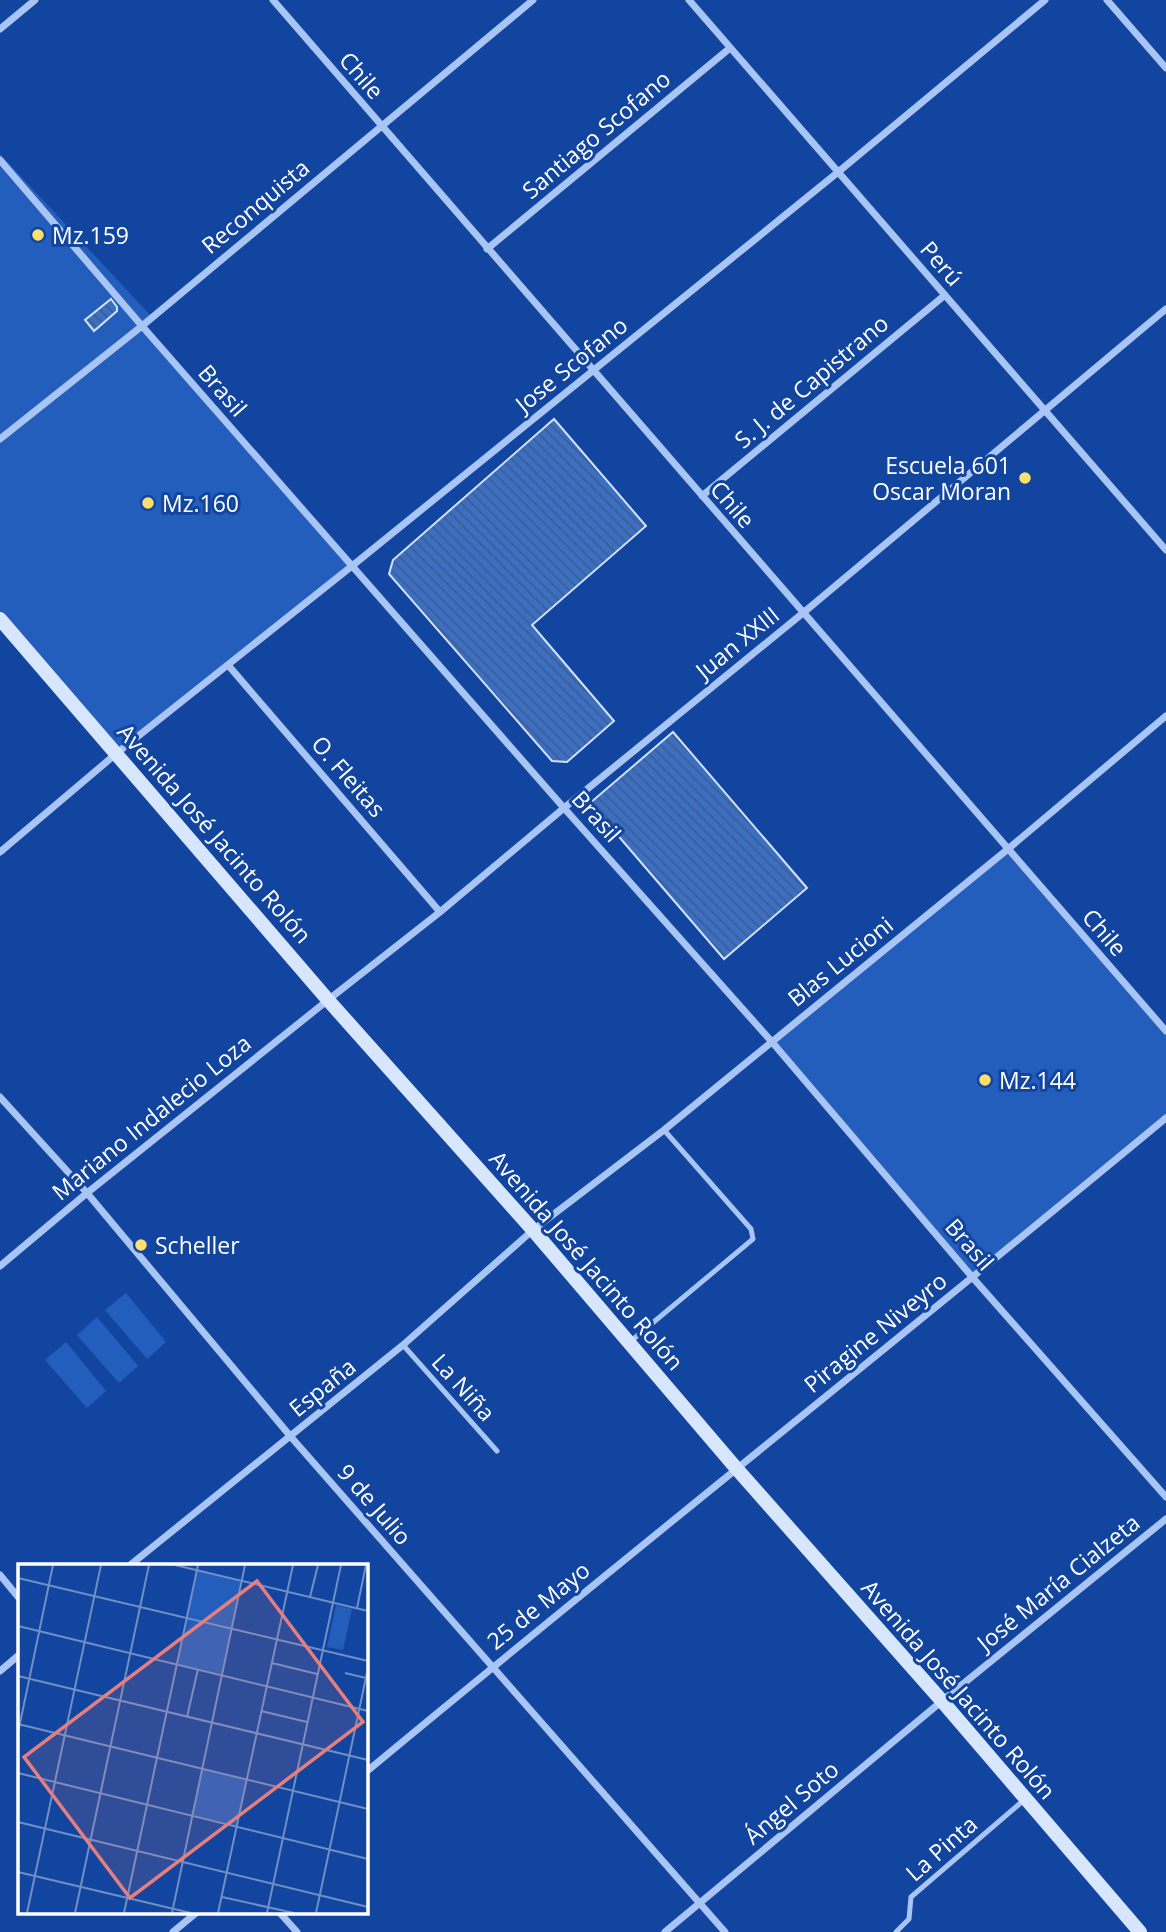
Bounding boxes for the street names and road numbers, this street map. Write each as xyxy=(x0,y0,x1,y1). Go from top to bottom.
street label: Chile xyxy=(332,44,392,106)
street label: Santiago Scofano xyxy=(515,62,677,206)
street label: Reconquista xyxy=(194,151,316,261)
street label: Perú xyxy=(913,234,971,292)
street label: S. J. de Capistrano xyxy=(727,307,895,455)
street label: Jose Scofano xyxy=(507,309,634,420)
street label: Brasil xyxy=(191,357,255,423)
street label: Chile xyxy=(703,473,763,535)
street label: Juan XXIII xyxy=(687,598,786,687)
street label: Avenida José Jacinto Rolón xyxy=(111,716,319,950)
street label: O. Fleitas xyxy=(305,728,393,824)
street label: Brasil xyxy=(565,783,629,849)
street label: Chile xyxy=(1075,901,1135,963)
street label: Blas Lucioni xyxy=(781,909,899,1013)
street label: Mariano Indalecio Loza xyxy=(45,1027,257,1207)
street label: Avenida José Jacinto Rolón xyxy=(483,1143,691,1377)
street label: Brasil xyxy=(938,1211,1002,1277)
street label: Piragine Niveyro xyxy=(797,1264,953,1400)
street label: La Niña xyxy=(425,1346,503,1428)
street label: España xyxy=(282,1350,362,1424)
street label: 9 de Julio xyxy=(331,1457,419,1551)
street label: José María Cialzeta xyxy=(968,1506,1146,1659)
street label: 25 de Mayo xyxy=(480,1554,596,1656)
street label: Avenida José Jacinto Rolón xyxy=(855,1572,1063,1806)
street label: Ángel Soto xyxy=(737,1753,845,1851)
street label: La Pinta xyxy=(898,1808,984,1888)

